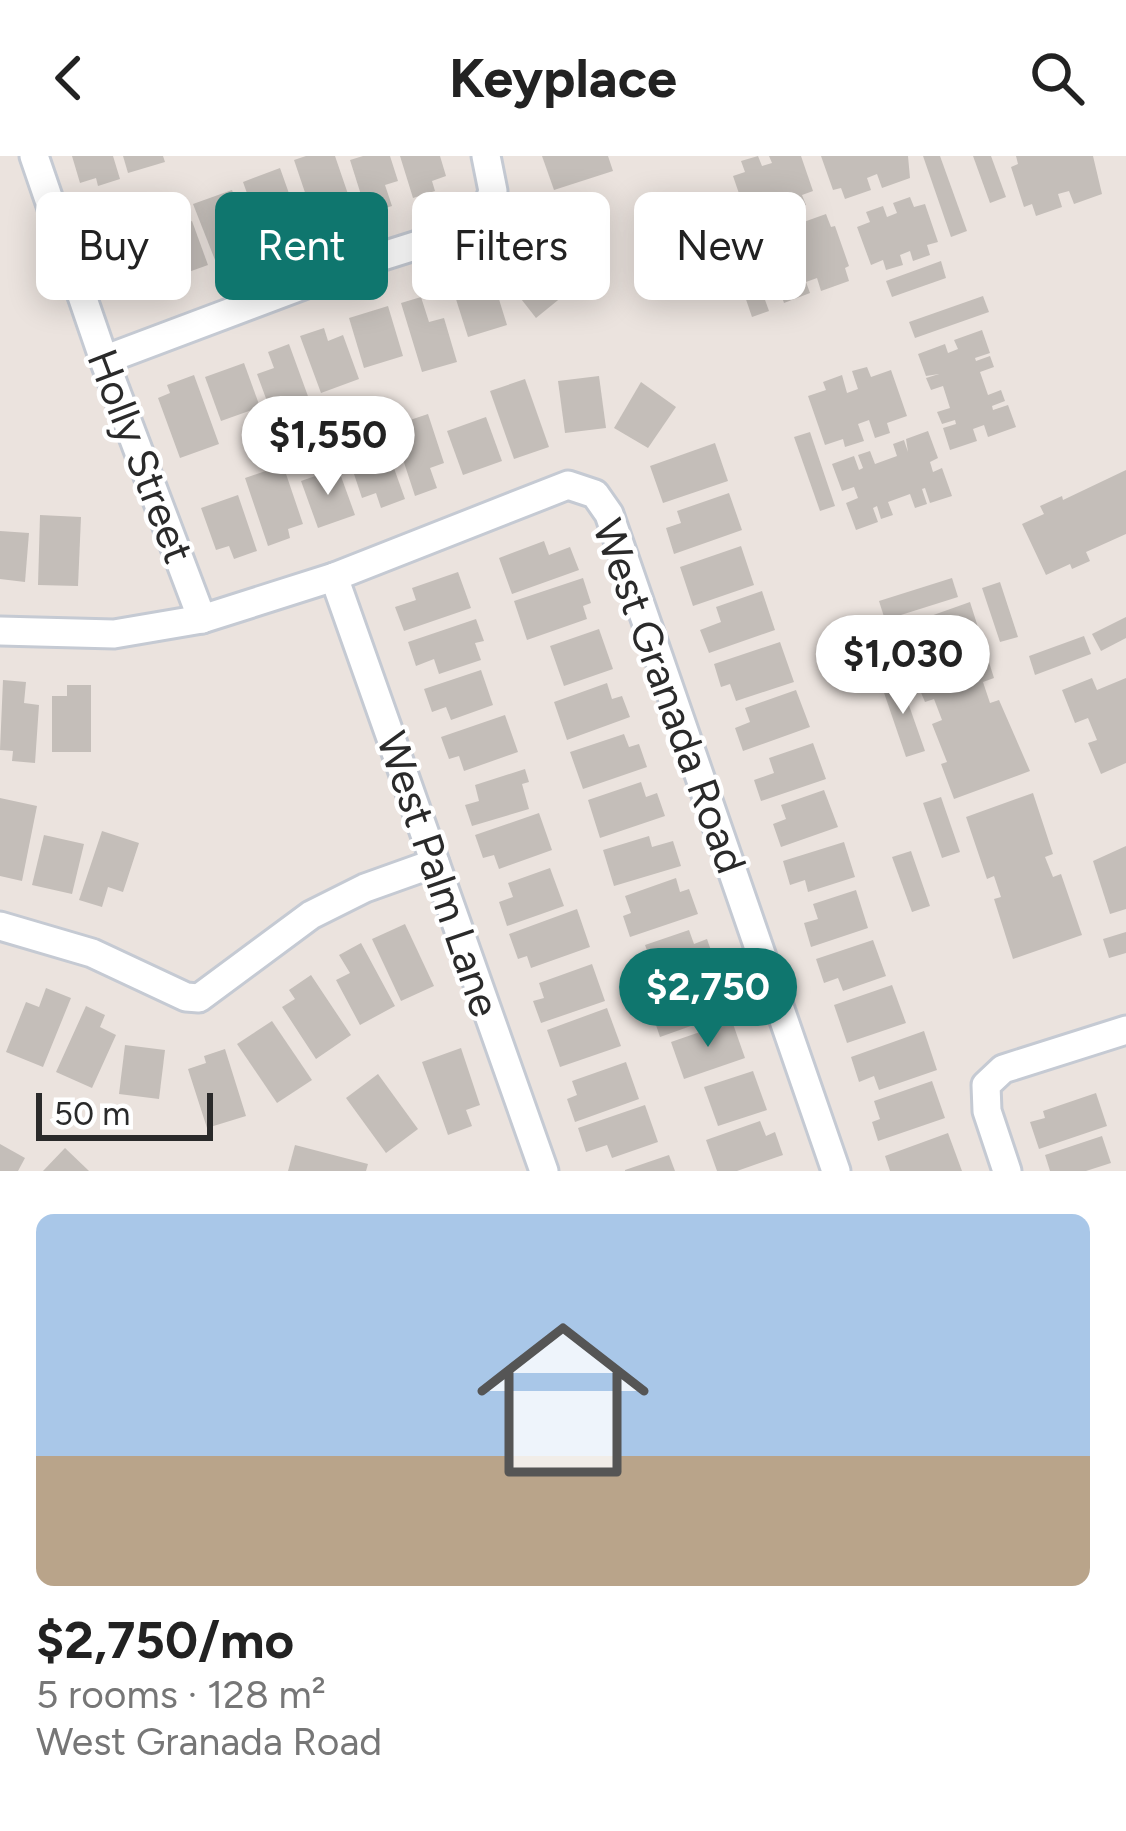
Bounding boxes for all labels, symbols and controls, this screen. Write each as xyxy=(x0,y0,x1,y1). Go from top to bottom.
icon: back xyxy=(36,45,102,111)
icon: search xyxy=(1024,45,1090,111)
text: Keyplace xyxy=(449,46,677,111)
chip: Buy xyxy=(36,192,191,300)
chip: Rent xyxy=(215,192,388,300)
chip: Filters xyxy=(412,192,610,300)
chip: New xyxy=(634,192,806,300)
street label: Holly Street xyxy=(77,342,205,570)
pin: $1,550 xyxy=(230,396,426,498)
text: $1,550 xyxy=(269,411,387,458)
street label: West Granada Road xyxy=(582,512,757,880)
pin: $1,030 xyxy=(805,615,1001,717)
text: $1,030 xyxy=(843,630,963,677)
street label: West Palm Lane xyxy=(366,725,511,1023)
pin: $2,750 xyxy=(610,948,806,1050)
text: $2,750 xyxy=(646,963,770,1010)
scale bar xyxy=(36,1087,213,1140)
text: 50 m xyxy=(54,1094,130,1133)
icon: home xyxy=(455,1292,671,1508)
text: $2,750/mo xyxy=(36,1610,294,1671)
text: 5 rooms · 128 m² xyxy=(36,1671,326,1718)
text: West Granada Road xyxy=(36,1718,382,1765)

